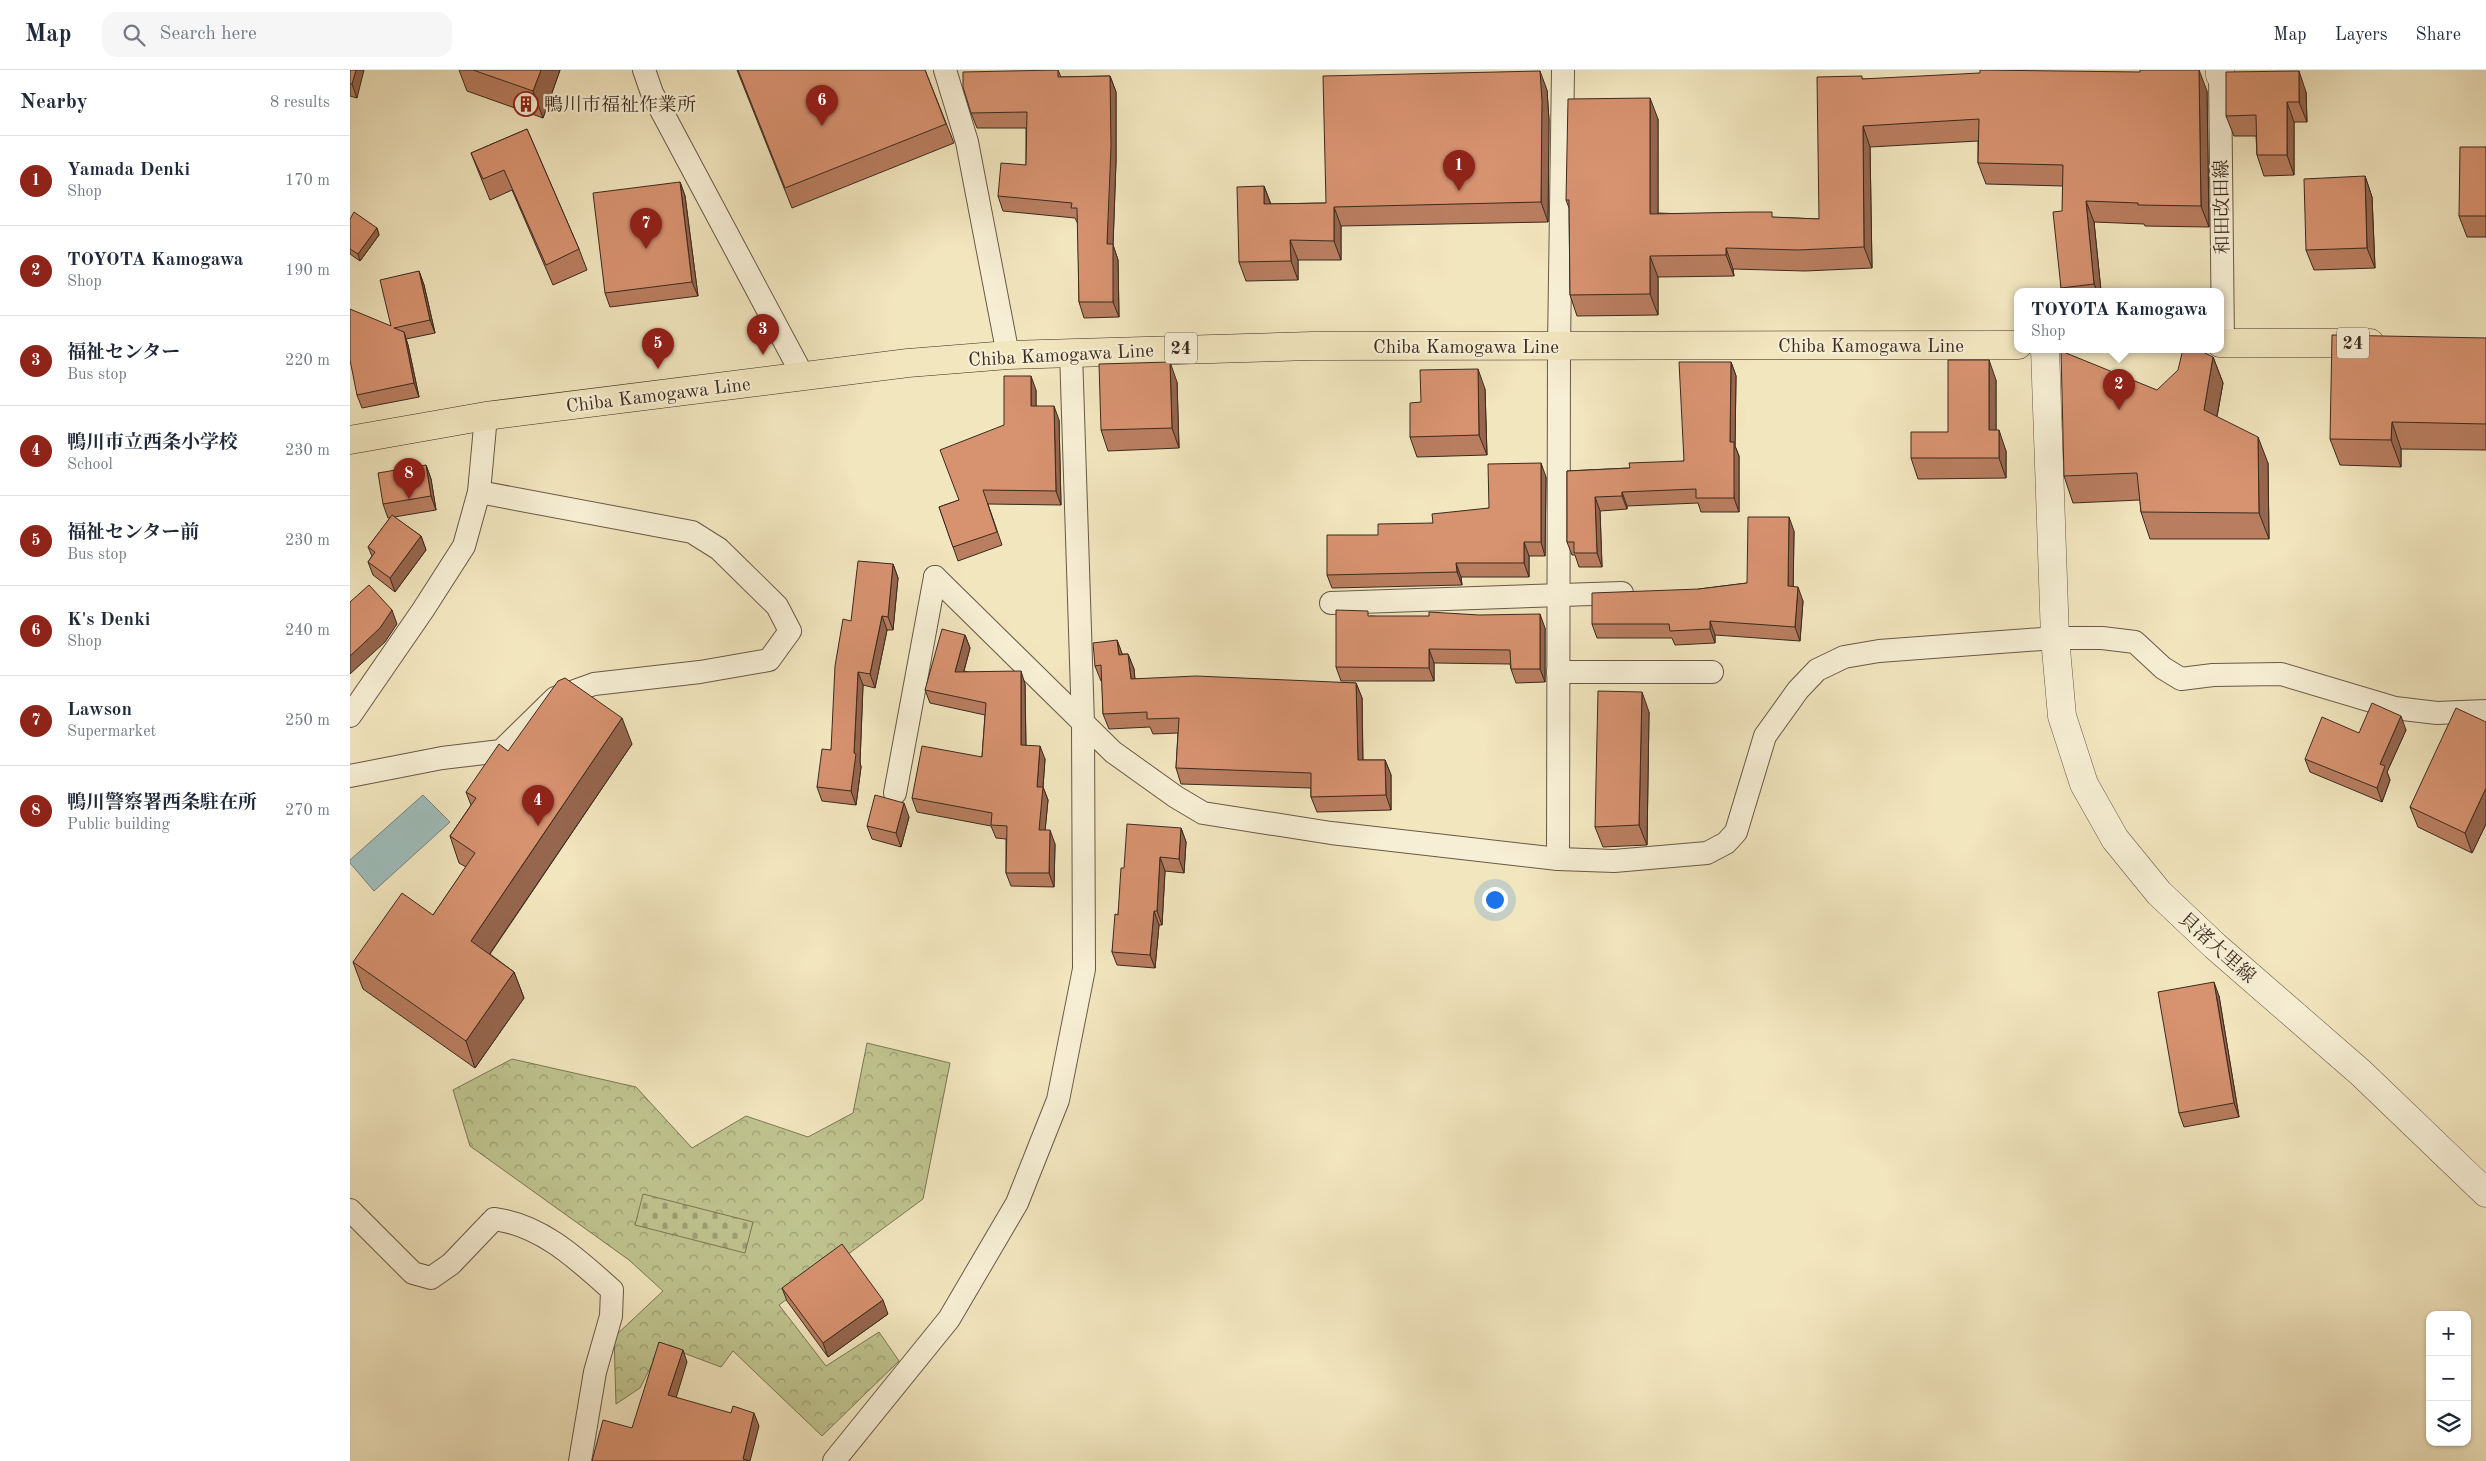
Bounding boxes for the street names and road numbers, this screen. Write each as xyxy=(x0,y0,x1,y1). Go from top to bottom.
street label: 和田改田線 xyxy=(2211,159,2234,255)
road number: 24 xyxy=(2337,328,2369,358)
road number: 24 xyxy=(1165,332,1197,364)
street label: Chiba Kamogawa Line xyxy=(1778,338,1964,357)
street label: Chiba Kamogawa Line xyxy=(1373,339,1559,358)
street label: Chiba Kamogawa Line xyxy=(968,342,1154,371)
street label: Chiba Kamogawa Line xyxy=(565,376,752,417)
street label: 貝渚大里線 xyxy=(2175,908,2260,988)

